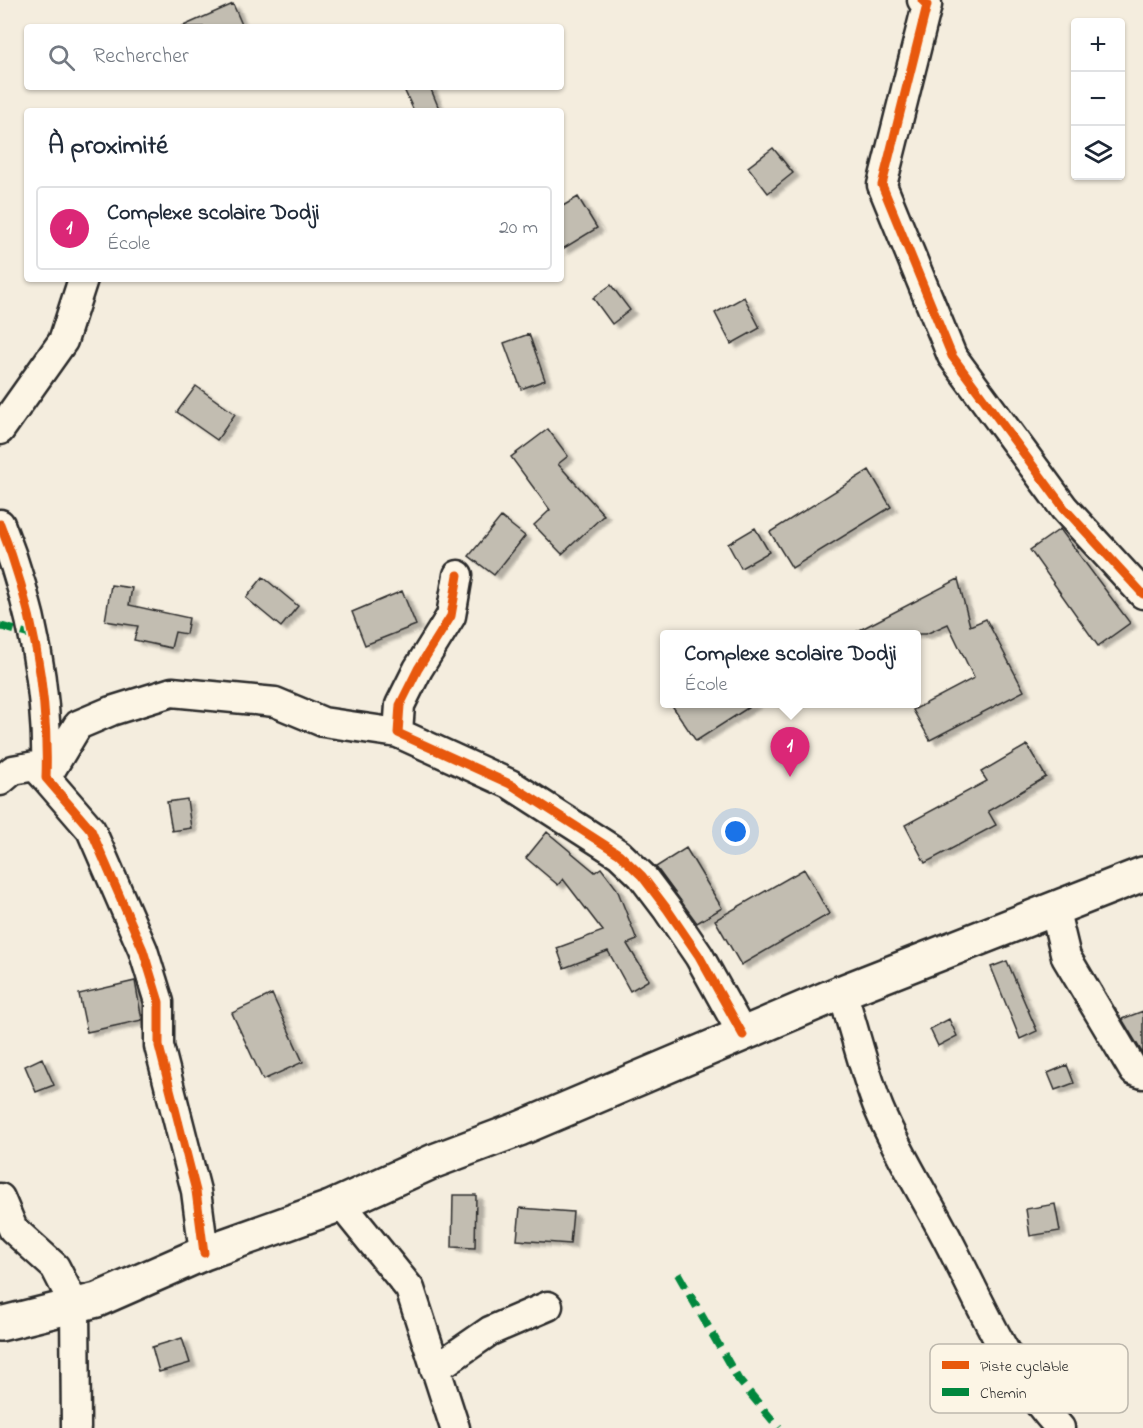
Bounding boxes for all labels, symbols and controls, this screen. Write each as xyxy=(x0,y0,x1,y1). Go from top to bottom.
map controls xyxy=(1071,18,1125,180)
button: + xyxy=(1071,18,1125,72)
search box xyxy=(24,24,564,90)
icon: search xyxy=(45,41,78,74)
text: Rechercher xyxy=(93,41,189,73)
button: − xyxy=(1071,72,1125,126)
button: layers xyxy=(1071,126,1125,180)
text: À proximité xyxy=(48,128,168,166)
text: Complexe scolaire Dodji xyxy=(107,198,319,230)
text: 1 xyxy=(66,214,73,243)
text: 20 m xyxy=(499,214,538,243)
text: École xyxy=(107,230,150,259)
popup xyxy=(660,630,921,708)
text: Complexe scolaire Dodji xyxy=(684,639,897,671)
text: École xyxy=(684,671,727,700)
pin: 1 xyxy=(770,728,810,777)
your location xyxy=(721,817,750,846)
legend xyxy=(930,1344,1128,1413)
text: Piste cyclable xyxy=(980,1355,1069,1379)
text: Chemin xyxy=(980,1382,1027,1406)

